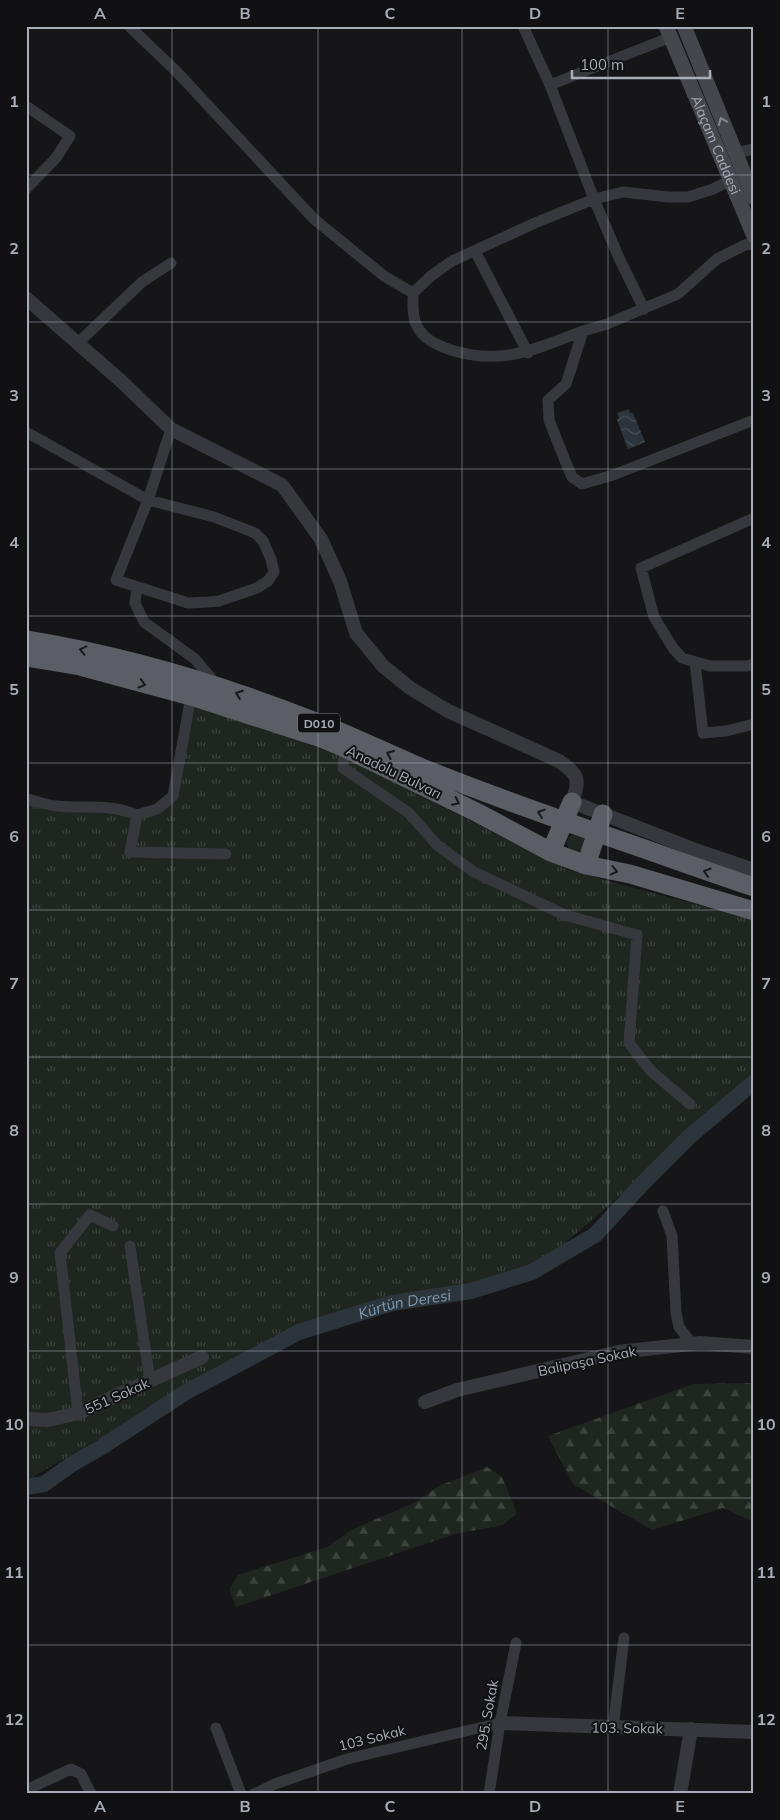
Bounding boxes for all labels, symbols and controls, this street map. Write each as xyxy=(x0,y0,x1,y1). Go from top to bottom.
text: A xyxy=(94,3,106,23)
text: B xyxy=(239,3,251,23)
text: C xyxy=(385,3,396,23)
text: D xyxy=(529,3,541,23)
text: E xyxy=(675,3,685,23)
scale bar xyxy=(572,48,710,80)
text: 100 m xyxy=(580,55,624,74)
text: 1 xyxy=(9,91,19,111)
text: 1 xyxy=(761,91,771,111)
street label: Alaçam Caddesi xyxy=(687,93,745,197)
one-way arrow xyxy=(718,117,729,126)
text: 2 xyxy=(9,238,19,258)
text: 2 xyxy=(761,238,771,258)
text: 3 xyxy=(9,385,19,405)
text: 3 xyxy=(761,385,771,405)
text: 4 xyxy=(9,532,19,552)
text: 4 xyxy=(761,532,771,552)
one-way arrow xyxy=(78,645,87,656)
one-way arrow xyxy=(137,678,145,688)
text: 5 xyxy=(9,679,19,699)
text: 5 xyxy=(761,679,771,699)
one-way arrow xyxy=(235,690,244,700)
road number: D010 xyxy=(298,714,340,732)
street label: Anadolu Bulvarı xyxy=(344,741,444,803)
one-way arrow xyxy=(386,749,395,760)
one-way arrow xyxy=(451,796,460,807)
one-way arrow xyxy=(538,809,546,819)
text: 6 xyxy=(9,826,19,846)
text: 6 xyxy=(761,826,771,846)
one-way arrow xyxy=(610,865,619,876)
one-way arrow xyxy=(704,867,712,877)
text: 7 xyxy=(9,973,19,993)
text: 7 xyxy=(761,973,771,993)
text: 8 xyxy=(9,1120,19,1140)
text: 8 xyxy=(761,1120,771,1140)
text: 9 xyxy=(9,1267,19,1287)
text: 9 xyxy=(761,1267,771,1287)
water label: Kürtün Deresi xyxy=(356,1285,453,1323)
street label: Balipaşa Sokak xyxy=(536,1342,638,1380)
street label: 551 Sokak xyxy=(82,1374,153,1418)
text: 10 xyxy=(4,1414,24,1434)
text: 10 xyxy=(756,1414,776,1434)
text: 11 xyxy=(4,1562,24,1582)
text: 11 xyxy=(756,1562,776,1582)
street label: 295. Sokak xyxy=(472,1677,502,1752)
text: 12 xyxy=(4,1709,24,1729)
text: 12 xyxy=(756,1709,776,1729)
street label: 103. Sokak xyxy=(591,1718,664,1738)
street label: 103 Sokak xyxy=(337,1721,408,1755)
text: A xyxy=(94,1796,106,1816)
text: B xyxy=(239,1796,251,1816)
text: C xyxy=(385,1796,396,1816)
text: D xyxy=(529,1796,541,1816)
text: E xyxy=(675,1796,685,1816)

